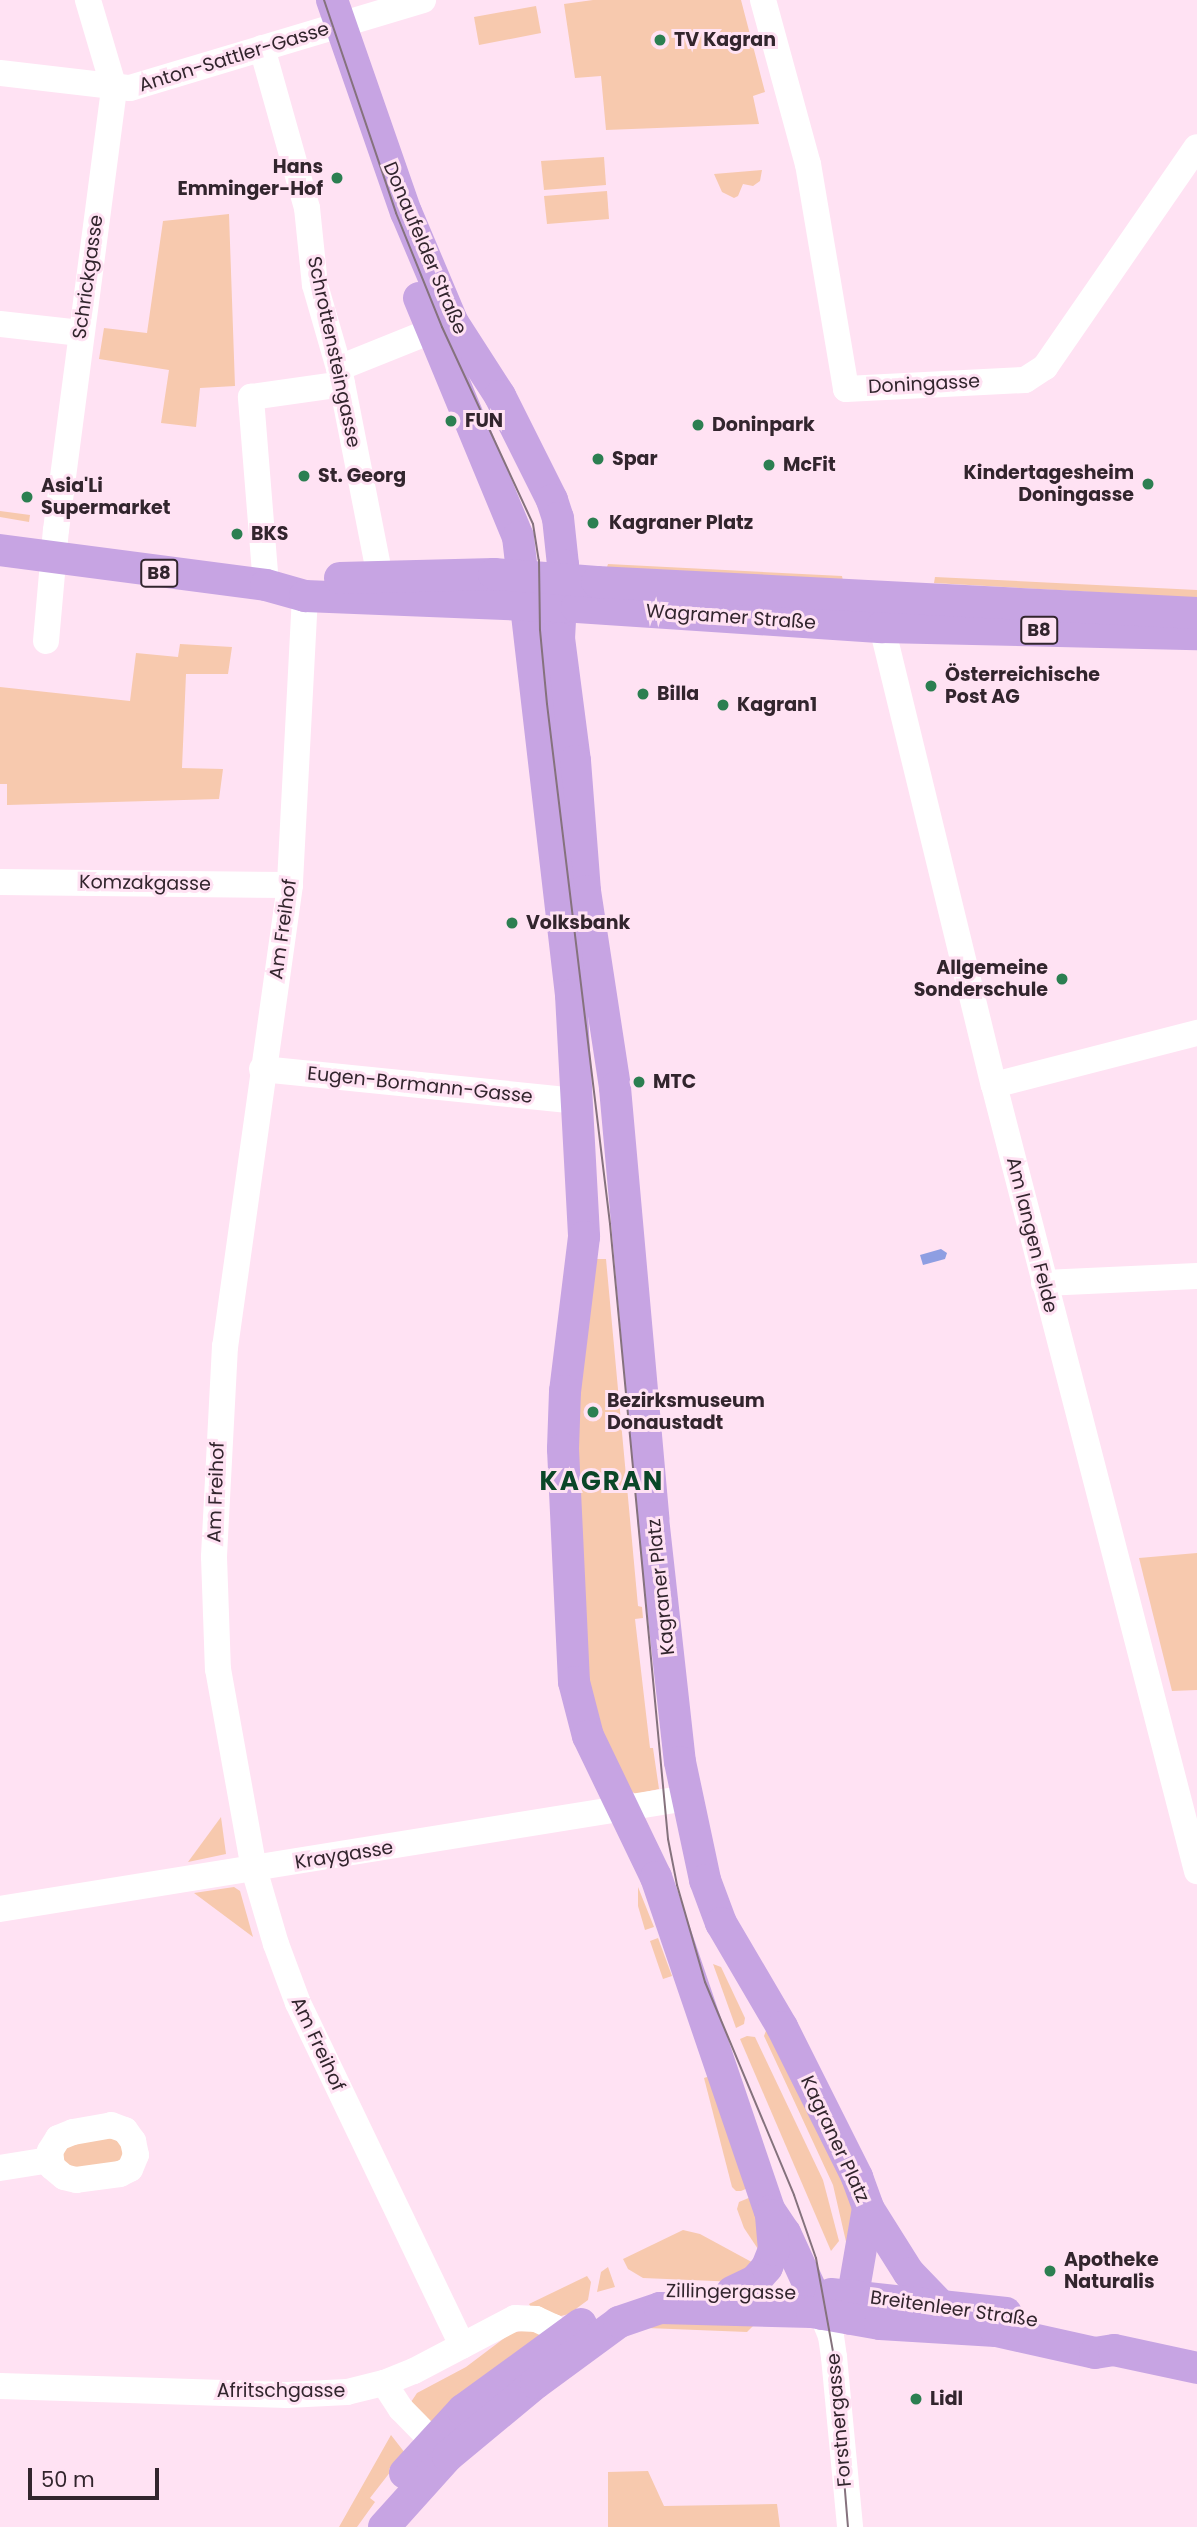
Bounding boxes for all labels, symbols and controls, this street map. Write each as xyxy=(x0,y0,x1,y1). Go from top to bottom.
street label: Anton-Sattler-Gasse xyxy=(136,17,332,97)
place label: TV Kagran xyxy=(674,29,776,51)
marker: TV Kagran xyxy=(652,32,668,48)
place label: Hans Emminger-Hof xyxy=(177,156,323,200)
street label: Donaufelder Straße xyxy=(378,158,472,338)
marker: Hans Emminger-Hof xyxy=(329,170,345,186)
street label: Schrickgasse xyxy=(68,213,108,341)
street label: Schrottensteingasse xyxy=(303,254,365,450)
street label: Doningasse xyxy=(868,370,980,398)
place label: FUN xyxy=(465,410,503,432)
marker: FUN xyxy=(443,413,459,429)
place label: Doninpark xyxy=(712,414,815,436)
marker: Doninpark xyxy=(690,417,706,433)
place label: Spar xyxy=(612,448,658,470)
marker: Spar xyxy=(590,451,606,467)
place label: McFit xyxy=(783,454,836,476)
marker: McFit xyxy=(761,457,777,473)
place label: Kindertagesheim Doningasse xyxy=(964,462,1134,506)
place label: St. Georg xyxy=(318,465,406,487)
marker: St. Georg xyxy=(296,468,312,484)
place label: Asia'Li Supermarket xyxy=(41,475,171,519)
marker: Kindertagesheim Doningasse xyxy=(1140,476,1156,492)
marker: Asia'Li Supermarket xyxy=(19,489,35,505)
place label: Kagraner Platz xyxy=(609,512,753,534)
marker: Kagraner Platz xyxy=(583,513,603,533)
place label: BKS xyxy=(251,523,288,545)
marker: BKS xyxy=(229,526,245,542)
road number: B8 xyxy=(140,558,178,588)
street label: Wagramer Straße xyxy=(645,600,817,634)
road number: B8 xyxy=(1020,616,1058,644)
place label: Österreichische Post AG xyxy=(945,664,1100,708)
marker: Österreichische Post AG xyxy=(923,678,939,694)
place label: Billa xyxy=(657,683,699,705)
marker: Billa xyxy=(635,686,651,702)
place label: Kagran1 xyxy=(737,694,817,716)
marker: Kagran1 xyxy=(715,697,731,713)
street label: Komzakgasse xyxy=(79,870,211,896)
street label: Am Freihof xyxy=(265,877,301,981)
place label: Volksbank xyxy=(526,912,630,934)
marker: Volksbank xyxy=(504,915,520,931)
place label: Allgemeine Sonderschule xyxy=(914,957,1048,1001)
marker: Allgemeine Sonderschule xyxy=(1054,971,1070,987)
street label: Eugen-Bormann-Gasse xyxy=(306,1062,534,1108)
place label: MTC xyxy=(653,1071,696,1093)
marker: MTC xyxy=(631,1074,647,1090)
street label: Am langen Felde xyxy=(1002,1155,1062,1315)
place label: Bezirksmuseum Donaustadt xyxy=(607,1390,765,1434)
marker: Bezirksmuseum Donaustadt xyxy=(585,1404,601,1420)
street label: Am Freihof xyxy=(203,1441,229,1543)
district label: KAGRAN xyxy=(540,1466,664,1498)
street label: Kagraner Platz xyxy=(642,1518,680,1656)
street label: Kraygasse xyxy=(293,1836,395,1874)
street label: Am Freihof xyxy=(286,1993,350,2095)
street label: Kagraner Platz xyxy=(796,2072,874,2206)
place label: Apotheke Naturalis xyxy=(1064,2249,1159,2293)
marker: Apotheke Naturalis xyxy=(1042,2263,1058,2279)
street label: Zillingergasse xyxy=(666,2279,796,2305)
street label: Breitenleer Straße xyxy=(869,2286,1039,2332)
street label: Forstnergasse xyxy=(822,2352,856,2488)
street label: Afritschgasse xyxy=(217,2380,345,2402)
place label: Lidl xyxy=(930,2388,963,2410)
marker: Lidl xyxy=(908,2391,924,2407)
scale bar xyxy=(32,2454,163,2498)
text: 50 m xyxy=(41,2465,95,2494)

